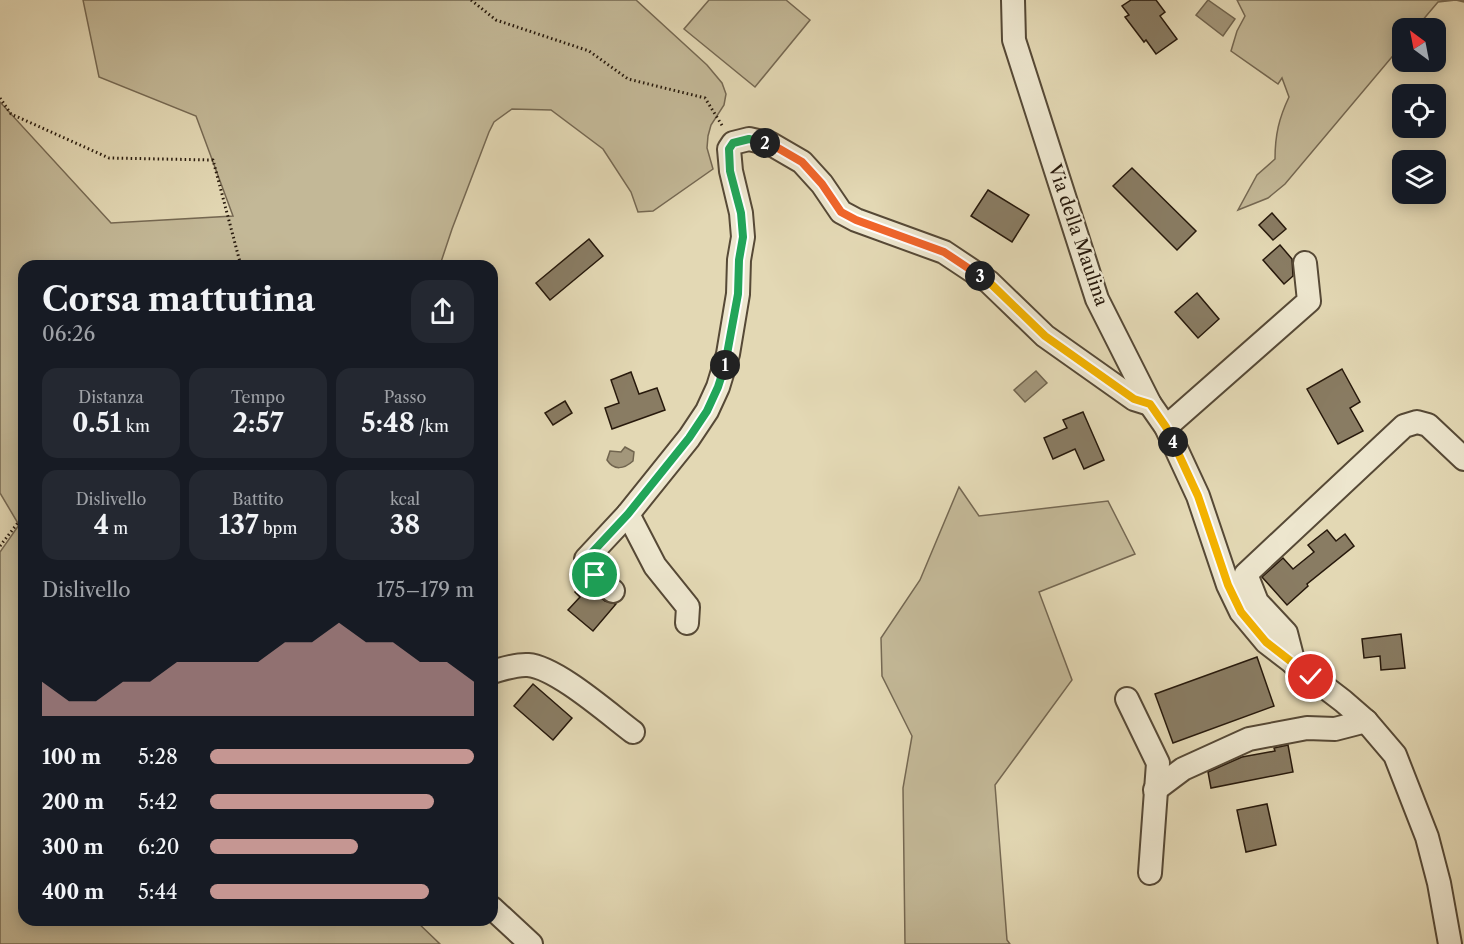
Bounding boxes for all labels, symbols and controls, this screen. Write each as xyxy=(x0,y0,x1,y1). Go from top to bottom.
north arrow xyxy=(1392,18,1446,72)
map controls xyxy=(1392,18,1446,204)
button: locate xyxy=(1392,84,1446,138)
pin: 2 xyxy=(750,128,780,158)
text: 2 xyxy=(760,133,770,153)
button: layers xyxy=(1392,150,1446,204)
street label: Via della Maulina xyxy=(1043,160,1113,309)
pin: 3 xyxy=(965,261,995,291)
text: 3 xyxy=(975,266,985,286)
text: Corsa mattutina xyxy=(42,279,315,320)
button: share xyxy=(411,280,474,343)
text: 06:26 xyxy=(42,322,95,346)
pin: 1 xyxy=(710,350,740,380)
text: 1 xyxy=(721,355,729,375)
text: Distanza xyxy=(78,387,144,407)
text: Tempo xyxy=(231,387,285,407)
text: Passo xyxy=(384,387,426,407)
text: 0.51 xyxy=(72,407,122,439)
text: 2:57 xyxy=(233,407,284,439)
text: 5:48 xyxy=(361,407,415,439)
text: km xyxy=(122,416,150,436)
text: /km xyxy=(415,416,449,436)
pin: 4 xyxy=(1158,427,1188,457)
text: 4 xyxy=(1168,432,1178,452)
text: Dislivello xyxy=(76,489,146,509)
text: Battito xyxy=(232,489,284,509)
text: kcal xyxy=(390,489,420,509)
text: 4 xyxy=(94,509,109,541)
text: 137 xyxy=(219,509,259,541)
text: 38 xyxy=(390,509,420,541)
text: m xyxy=(109,518,128,538)
text: bpm xyxy=(259,518,297,538)
pin xyxy=(569,549,620,600)
icon: arrive xyxy=(578,558,611,591)
text: Dislivello xyxy=(42,578,130,602)
text: 175–179 m xyxy=(376,578,474,602)
pin xyxy=(1285,651,1336,702)
icon: check xyxy=(1294,660,1327,693)
text: 100 m xyxy=(42,745,101,769)
text: 5:28 xyxy=(138,745,178,769)
text: 200 m xyxy=(42,790,104,814)
text: 5:42 xyxy=(138,790,178,814)
text: 300 m xyxy=(42,835,104,859)
text: 6:20 xyxy=(138,835,180,859)
text: 400 m xyxy=(42,880,104,904)
text: 5:44 xyxy=(138,880,178,904)

